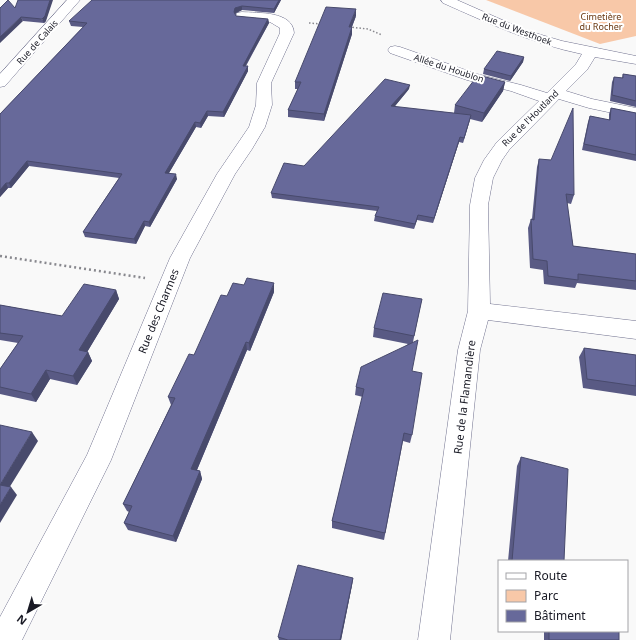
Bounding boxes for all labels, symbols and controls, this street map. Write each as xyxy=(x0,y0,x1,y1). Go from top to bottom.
street label: Rue du Westhoek xyxy=(480,10,554,48)
park label: Cimetière du Rocher xyxy=(579,10,623,33)
street label: Rue de Calais xyxy=(13,17,61,67)
street label: Allée du Houblon xyxy=(412,51,486,85)
street label: Rue de l'Houtland xyxy=(499,87,561,149)
street label: Rue des Charmes xyxy=(134,266,182,356)
street label: Rue de la Flamandière xyxy=(450,339,478,455)
legend xyxy=(498,560,628,632)
text: Route xyxy=(534,567,567,584)
text: Parc xyxy=(534,587,559,604)
north arrow xyxy=(8,592,48,632)
text: Bâtiment xyxy=(534,607,586,624)
text: N xyxy=(13,612,30,629)

